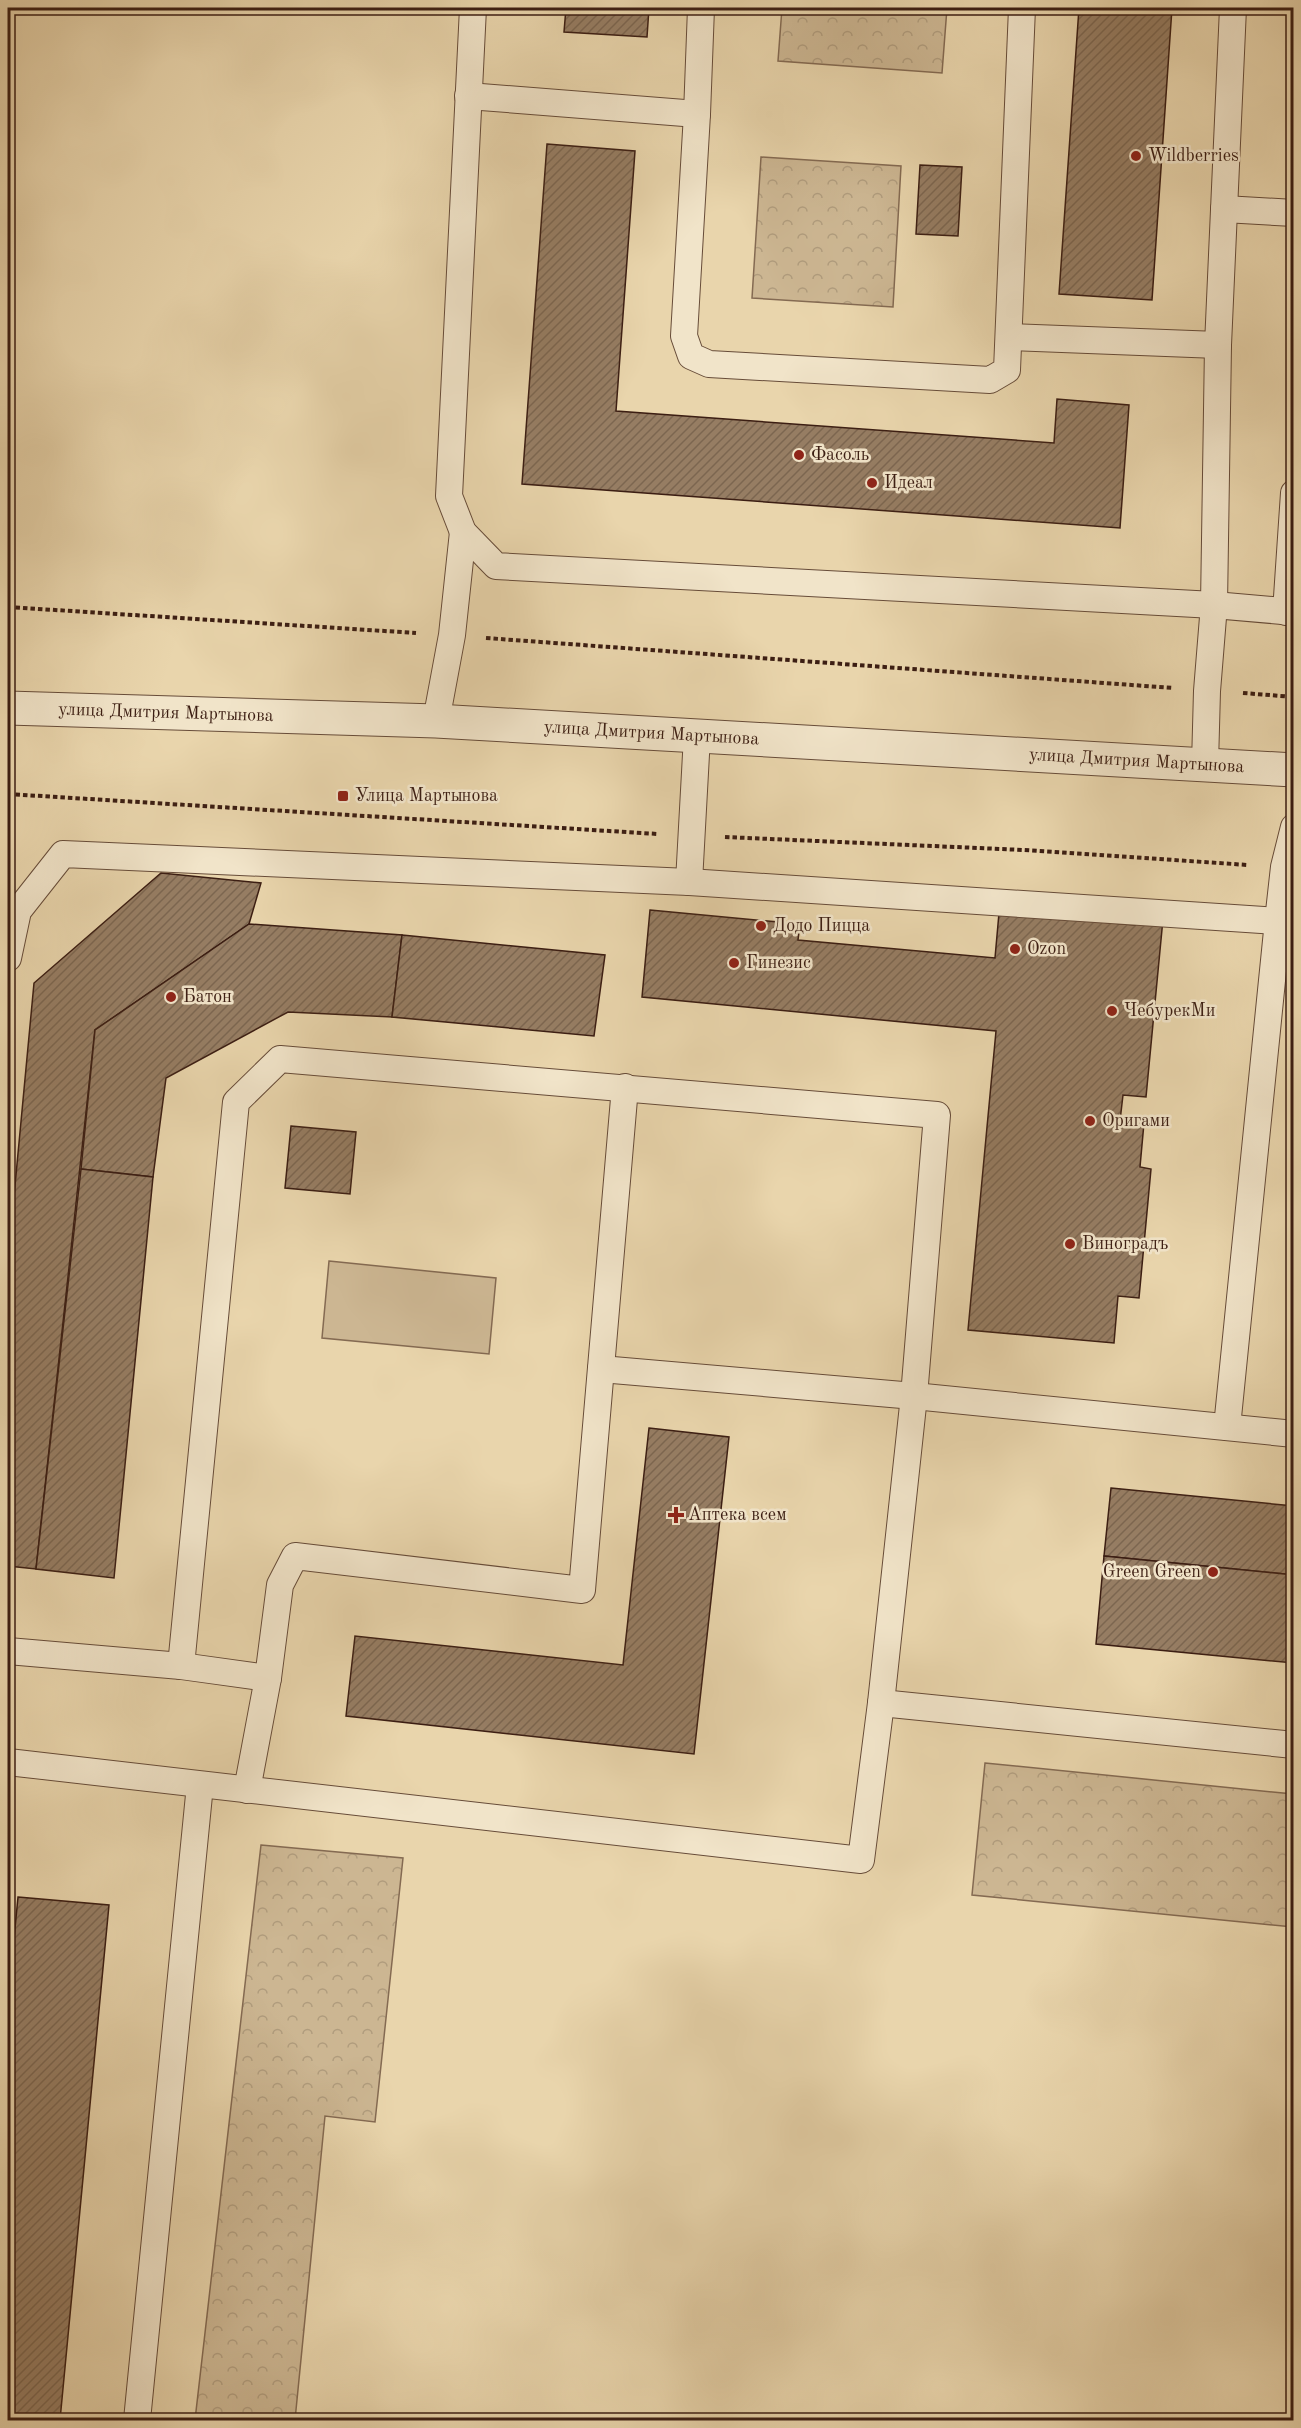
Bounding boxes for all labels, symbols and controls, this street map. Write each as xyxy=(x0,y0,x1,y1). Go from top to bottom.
place label: Wildberries xyxy=(1148,147,1239,165)
marker: Wildberries xyxy=(1129,149,1143,163)
place label: Фасоль xyxy=(811,446,869,464)
marker: Фасоль xyxy=(792,448,806,462)
place label: Идеал xyxy=(884,474,933,492)
marker: Идеал xyxy=(865,476,879,490)
street label: улица Дмитрия Мартынова xyxy=(58,701,274,725)
street label: улица Дмитрия Мартынова xyxy=(543,718,760,748)
street label: улица Дмитрия Мартынова xyxy=(1029,746,1245,776)
place label: Улица Мартынова xyxy=(355,787,498,805)
marker: Улица Мартынова xyxy=(336,789,350,803)
place label: Додо Пицца xyxy=(773,917,870,935)
marker: Додо Пицца xyxy=(754,919,768,933)
place label: Ozon xyxy=(1027,940,1066,958)
marker: Ozon xyxy=(1008,942,1022,956)
place label: Гинезис xyxy=(746,954,811,972)
marker: Гинезис xyxy=(727,956,741,970)
place label: Батон xyxy=(183,988,232,1006)
marker: Батон xyxy=(164,990,178,1004)
place label: ЧебурекМи xyxy=(1124,1002,1215,1020)
marker: ЧебурекМи xyxy=(1105,1004,1119,1018)
place label: Оригами xyxy=(1102,1112,1170,1130)
marker: Оригами xyxy=(1083,1114,1097,1128)
place label: Виноградъ xyxy=(1082,1235,1168,1253)
marker: Виноградъ xyxy=(1063,1237,1077,1251)
place label: Аптека всем xyxy=(688,1506,787,1524)
marker: Аптека всем xyxy=(669,1508,683,1522)
place label: Green Green xyxy=(1103,1563,1201,1581)
marker: Green Green xyxy=(1206,1565,1220,1579)

